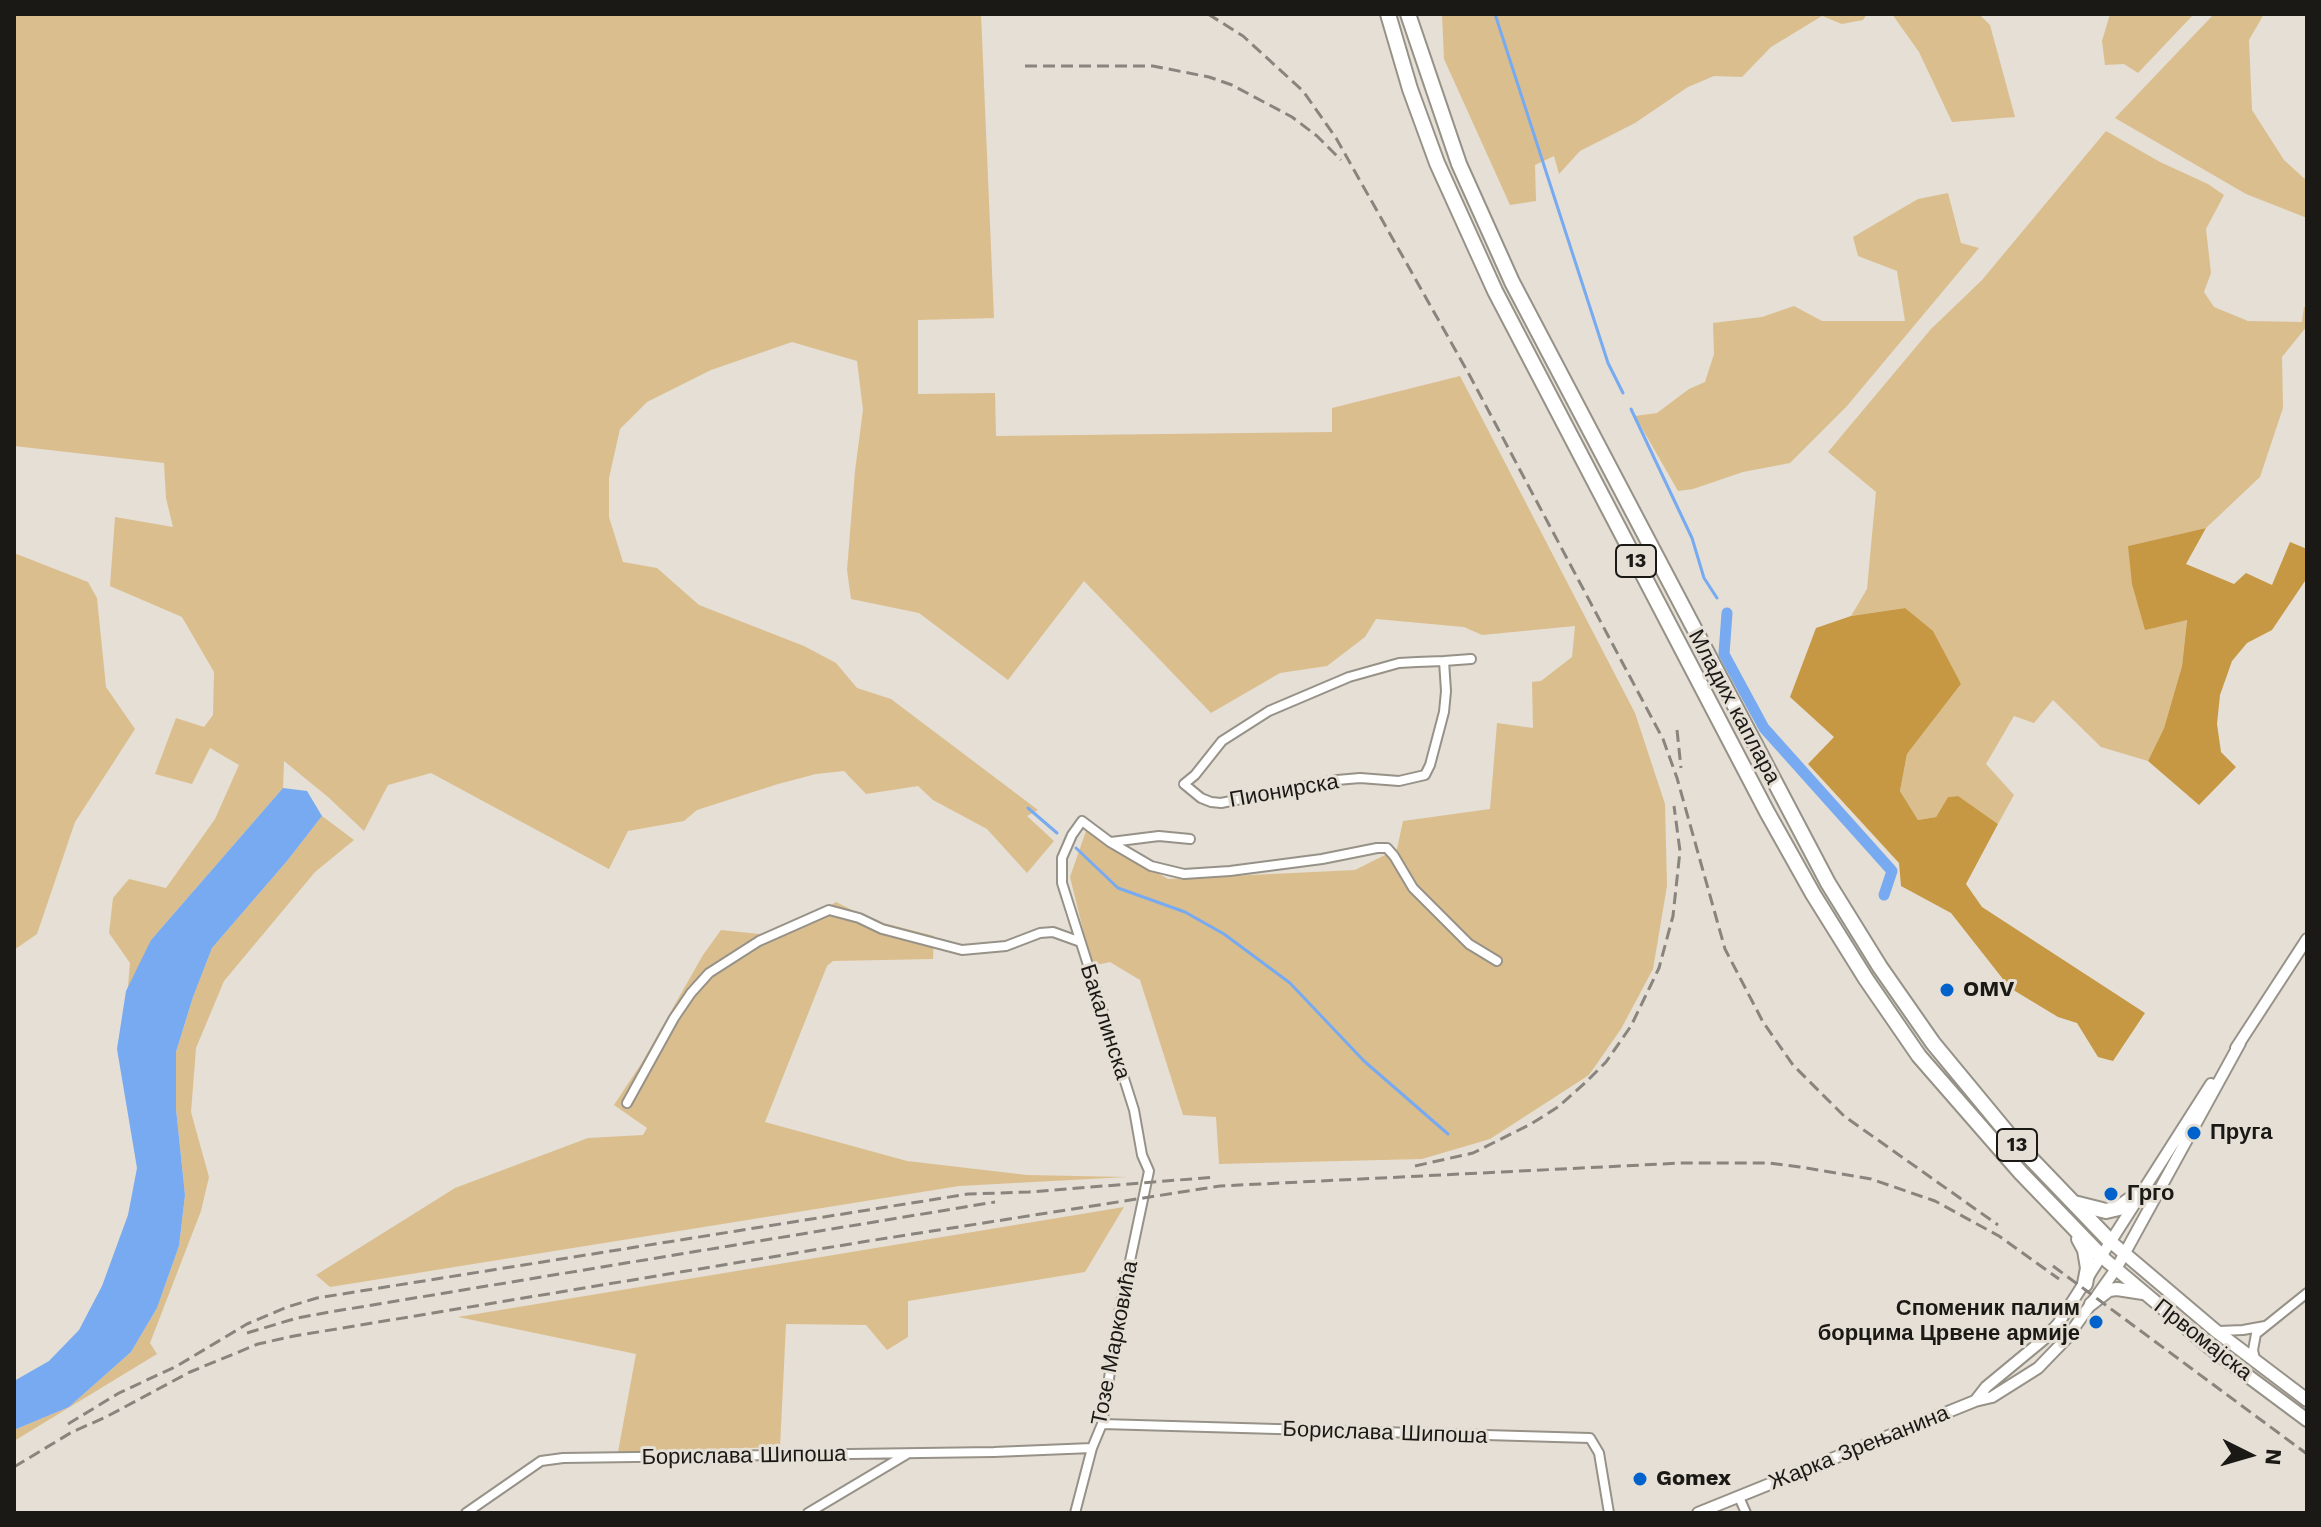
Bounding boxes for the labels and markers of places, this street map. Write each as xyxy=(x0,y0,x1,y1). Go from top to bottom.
place label: OMV xyxy=(1963,977,2014,1003)
marker: OMV xyxy=(1938,981,1956,999)
place label: Пруга xyxy=(2210,1120,2273,1146)
marker: Пруга xyxy=(2185,1124,2203,1142)
place label: Грго xyxy=(2127,1181,2174,1207)
marker: Грго xyxy=(2102,1185,2120,1203)
place label: Споменик палим борцима Црвене армије xyxy=(1818,1296,2080,1348)
marker: Споменик палим борцима Црвене армије xyxy=(2087,1313,2105,1331)
place label: Gomex xyxy=(1656,1466,1731,1492)
marker: Gomex xyxy=(1631,1470,1649,1488)

